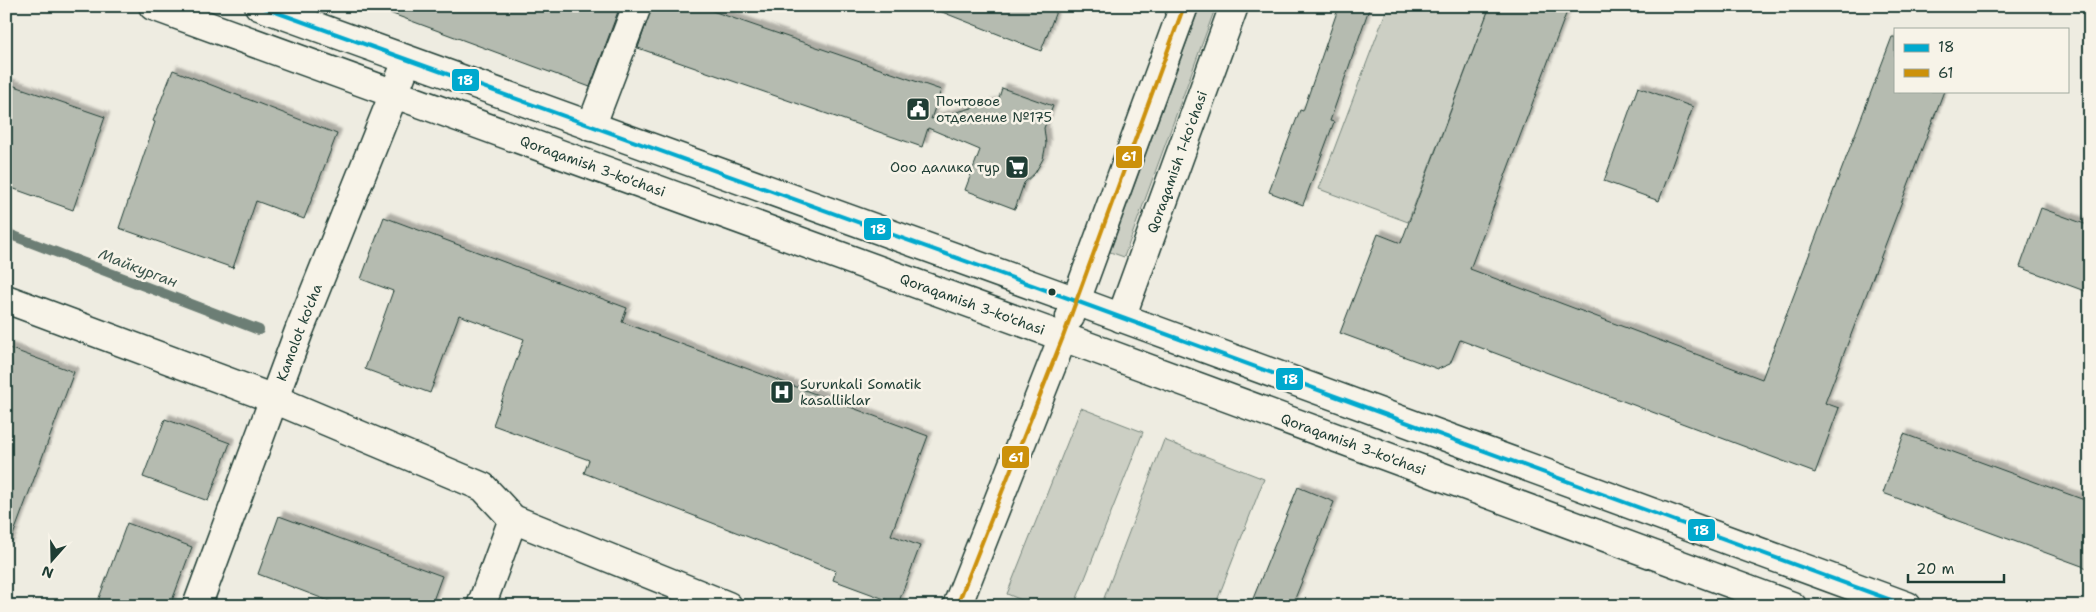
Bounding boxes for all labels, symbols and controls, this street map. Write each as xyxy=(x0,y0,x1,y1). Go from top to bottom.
legend xyxy=(1894,28,2068,92)
text: 18 xyxy=(1938,37,1955,57)
text: 61 xyxy=(1938,63,1954,83)
line badge: 18 xyxy=(451,68,480,92)
text: 18 xyxy=(457,71,473,89)
street label: Qoraqamish 1-koʻchasi xyxy=(1143,88,1211,236)
place label: Почтовое отделение №175 xyxy=(936,92,1052,126)
public building icon: Почтовое отделение №175 xyxy=(905,96,931,122)
street label: Qoraqamish 3-ko'chasi xyxy=(518,131,668,201)
line badge: 61 xyxy=(1115,145,1143,169)
text: 61 xyxy=(1121,147,1137,165)
supermarket icon: Ооо далика тур xyxy=(1004,154,1030,180)
place label: Ооо далика тур xyxy=(890,158,1000,176)
line badge: 18 xyxy=(863,217,892,241)
text: 18 xyxy=(870,220,886,238)
water label: Майкурган xyxy=(96,244,180,292)
street label: Qoraqamish 3-ko'chasi xyxy=(897,269,1048,339)
street label: Kamolot ko'cha xyxy=(272,281,326,384)
unlabelled marker xyxy=(1047,287,1057,297)
line badge: 18 xyxy=(1275,367,1304,391)
text: 18 xyxy=(1282,370,1298,388)
place label: Surunkali Somatik kasalliklar xyxy=(800,375,922,409)
hospital icon: Surunkali Somatik kasalliklar xyxy=(769,379,795,405)
street label: Qoraqamish 3-ko'chasi xyxy=(1278,409,1429,479)
line badge: 61 xyxy=(1001,445,1030,469)
text: 61 xyxy=(1008,448,1024,466)
line badge: 18 xyxy=(1687,518,1716,542)
text: 18 xyxy=(1693,521,1709,539)
north arrow xyxy=(28,534,78,584)
scale bar xyxy=(1908,552,2005,584)
text: 20 m xyxy=(1916,559,1955,579)
text: N xyxy=(39,562,56,583)

